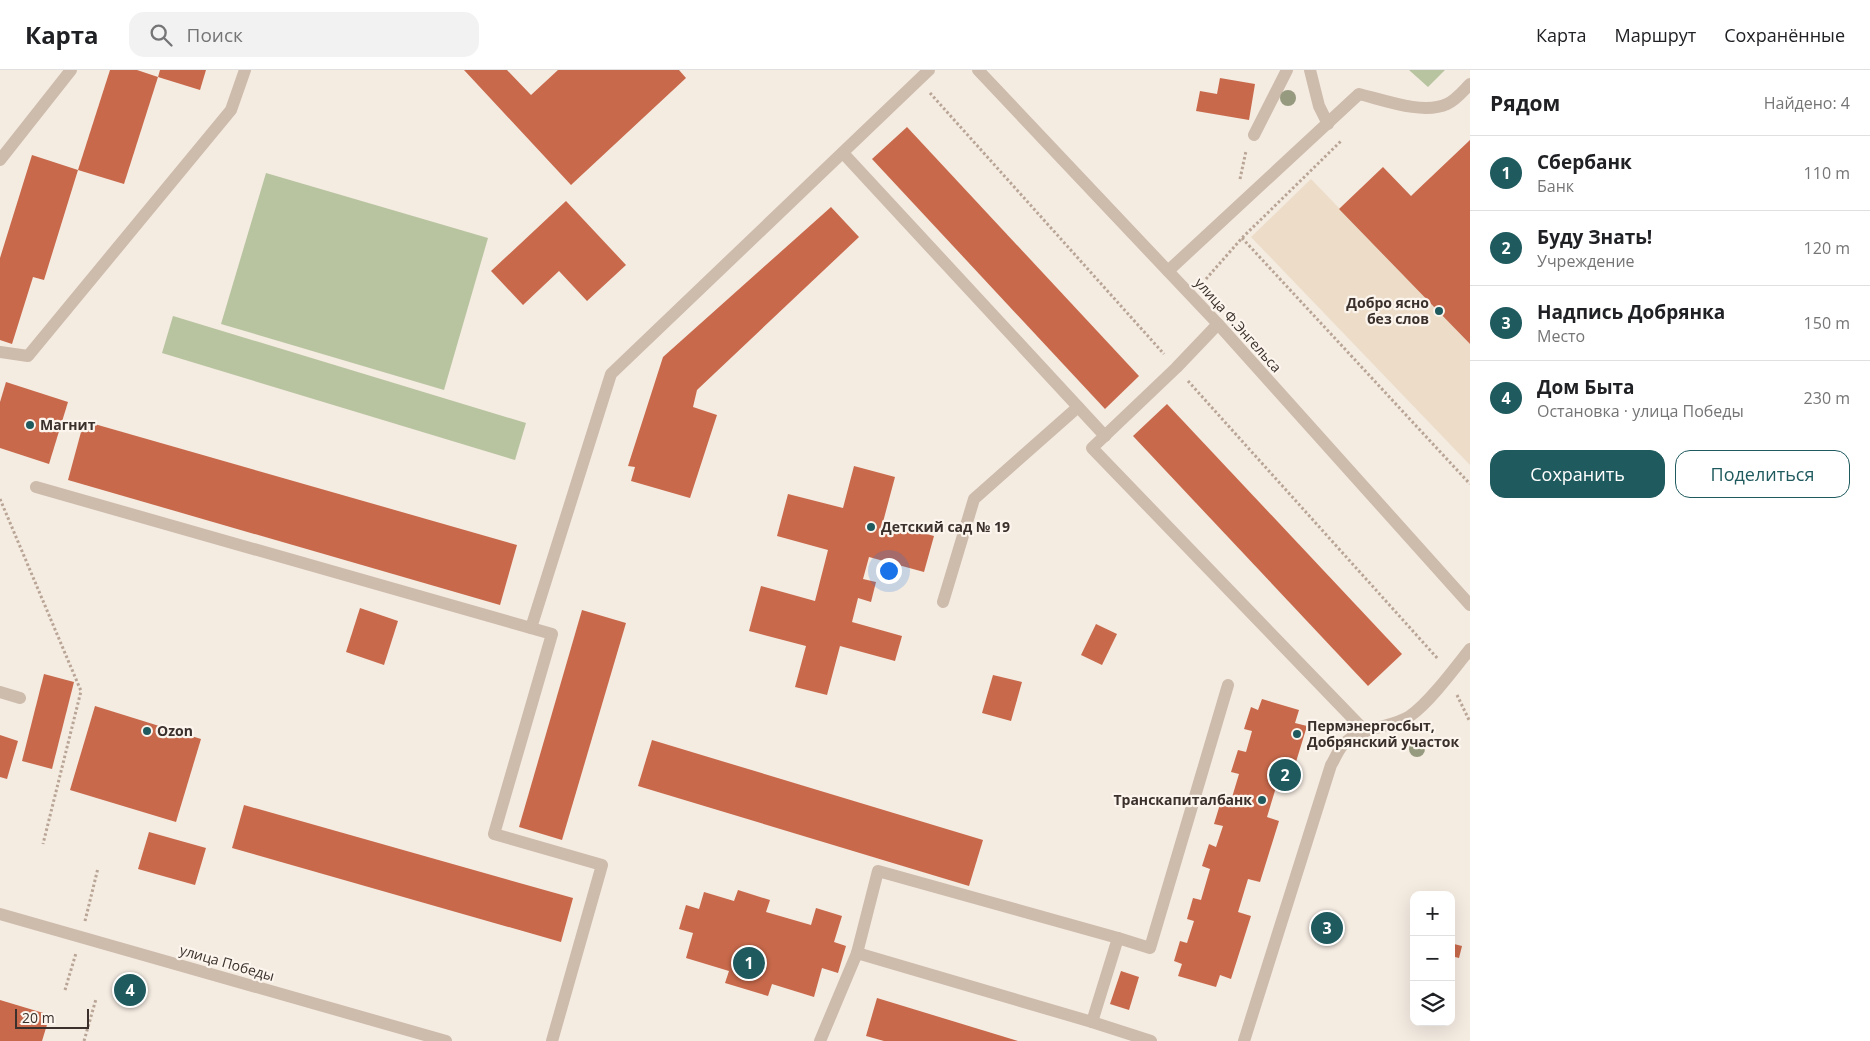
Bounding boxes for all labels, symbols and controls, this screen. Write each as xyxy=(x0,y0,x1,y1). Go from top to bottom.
search box xyxy=(129,12,479,57)
text: Карта xyxy=(25,18,99,51)
icon: search xyxy=(147,21,175,49)
text: Поиск xyxy=(187,22,243,48)
text: Карта xyxy=(1536,23,1586,47)
text: Маршрут xyxy=(1614,23,1696,47)
text: Сохранённые xyxy=(1724,23,1845,47)
text: Рядом xyxy=(1490,89,1560,117)
text: Найдено: 4 xyxy=(1764,92,1850,114)
text: Сбербанк xyxy=(1537,149,1632,175)
text: 1 xyxy=(1501,162,1511,184)
text: 110 m xyxy=(1804,162,1850,184)
text: Банк xyxy=(1537,175,1574,197)
text: Буду Знать! xyxy=(1537,224,1652,250)
text: 2 xyxy=(1501,237,1511,259)
text: 120 m xyxy=(1804,237,1850,259)
text: Учреждение xyxy=(1537,250,1635,272)
street label: улица Ф.Энгельса xyxy=(1191,273,1286,376)
place label: Добро ясно без слов xyxy=(1346,293,1429,328)
text: Надпись Добрянка xyxy=(1537,299,1725,325)
marker: Добро ясно без слов xyxy=(1433,305,1445,317)
text: 3 xyxy=(1501,312,1511,334)
text: 150 m xyxy=(1804,312,1850,334)
text: Место xyxy=(1537,325,1585,347)
text: Дом Быта xyxy=(1537,374,1635,400)
text: 4 xyxy=(1501,387,1511,409)
text: 230 m xyxy=(1804,387,1850,409)
text: Остановка · улица Победы xyxy=(1537,400,1744,422)
place label: Магнит xyxy=(40,415,96,434)
marker: Магнит xyxy=(24,419,36,431)
button: Сохранить xyxy=(1490,450,1665,498)
button: Поделиться xyxy=(1675,450,1850,498)
place label: Детский сад № 19 xyxy=(881,517,1010,536)
marker: Детский сад № 19 xyxy=(865,521,877,533)
your location xyxy=(876,558,902,584)
place label: Пермэнергосбыт, Добрянский участок xyxy=(1307,716,1459,751)
place label: Ozon xyxy=(157,721,193,740)
marker: Ozon xyxy=(141,725,153,737)
marker: Пермэнергосбыт, Добрянский участок xyxy=(1291,728,1303,740)
pin: 2 xyxy=(1269,756,1301,794)
place label: Транскапиталбанк xyxy=(1113,790,1252,809)
marker: Транскапиталбанк xyxy=(1256,794,1268,806)
map controls xyxy=(1410,891,1455,1026)
button: + xyxy=(1410,891,1455,936)
pin: 3 xyxy=(1311,909,1343,947)
button: − xyxy=(1410,936,1455,981)
street label: улица Победы xyxy=(178,940,277,985)
pin: 1 xyxy=(733,944,765,982)
pin: 4 xyxy=(114,971,146,1009)
button: layers xyxy=(1410,981,1455,1026)
scale bar xyxy=(15,1006,89,1029)
text: 20 m xyxy=(22,1008,55,1027)

